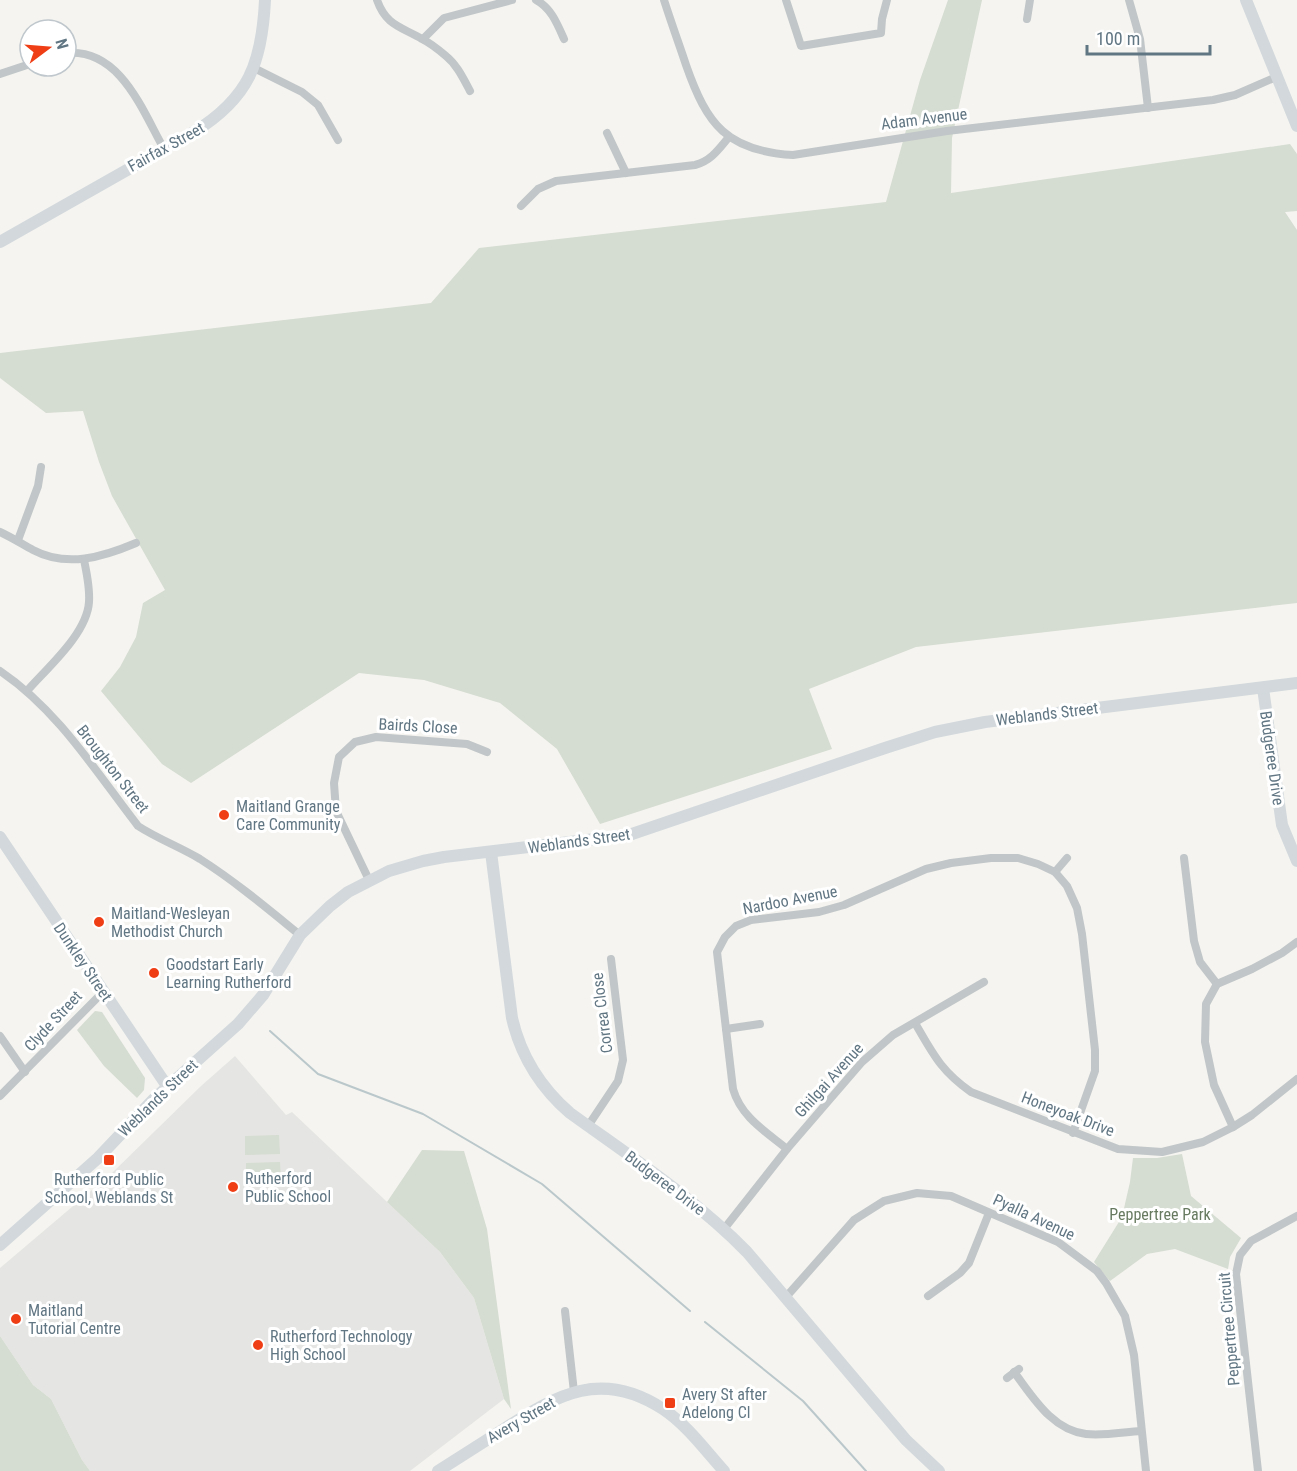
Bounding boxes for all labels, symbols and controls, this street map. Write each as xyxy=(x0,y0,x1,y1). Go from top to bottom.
north arrow xyxy=(18,18,78,78)
scale bar xyxy=(1087,18,1210,56)
text: 100 m xyxy=(1096,28,1140,49)
text: N xyxy=(51,37,72,51)
street label: Adam Avenue xyxy=(880,104,968,134)
street label: Fairfax Street xyxy=(124,118,208,176)
street label: Weblands Street xyxy=(995,698,1099,730)
street label: Budgeree Drive xyxy=(1256,710,1288,806)
street label: Bairds Close xyxy=(378,714,458,738)
street label: Broughton Street xyxy=(73,721,153,817)
place label: Maitland Grange Care Community xyxy=(236,797,341,834)
marker: Maitland Grange Care Community xyxy=(217,808,231,822)
street label: Weblands Street xyxy=(527,824,631,858)
street label: Nardoo Avenue xyxy=(741,882,839,918)
place label: Maitland-Wesleyan Methodist Church xyxy=(111,904,230,941)
marker: Maitland-Wesleyan Methodist Church xyxy=(92,915,106,929)
street label: Dunkley Street xyxy=(50,919,116,1005)
place label: Goodstart Early Learning Rutherford xyxy=(166,955,291,992)
marker: Goodstart Early Learning Rutherford xyxy=(147,966,161,980)
street label: Correa Close xyxy=(588,972,616,1054)
street label: Clyde Street xyxy=(20,987,86,1055)
street label: Ghilgai Avenue xyxy=(791,1039,867,1121)
street label: Weblands Street xyxy=(114,1055,202,1141)
street label: Honeyoak Drive xyxy=(1019,1088,1117,1140)
street label: Budgeree Drive xyxy=(621,1147,709,1219)
marker: Rutherford Public School, Weblands St xyxy=(102,1153,116,1167)
place label: Rutherford Public School xyxy=(245,1169,331,1206)
place label: Rutherford Public School, Weblands St xyxy=(45,1170,173,1207)
marker: Rutherford Public School xyxy=(226,1180,240,1194)
street label: Pyalla Avenue xyxy=(990,1190,1078,1244)
park label: Peppertree Park xyxy=(1109,1205,1212,1224)
street label: Peppertree Circuit xyxy=(1215,1271,1243,1387)
place label: Maitland Tutorial Centre xyxy=(28,1301,121,1338)
marker: Maitland Tutorial Centre xyxy=(9,1312,23,1326)
place label: Rutherford Technology High School xyxy=(270,1327,413,1364)
marker: Rutherford Technology High School xyxy=(251,1338,265,1352)
place label: Avery St after Adelong Cl xyxy=(682,1385,767,1422)
street label: Avery Street xyxy=(483,1393,559,1447)
marker: Avery St after Adelong Cl xyxy=(663,1396,677,1410)

